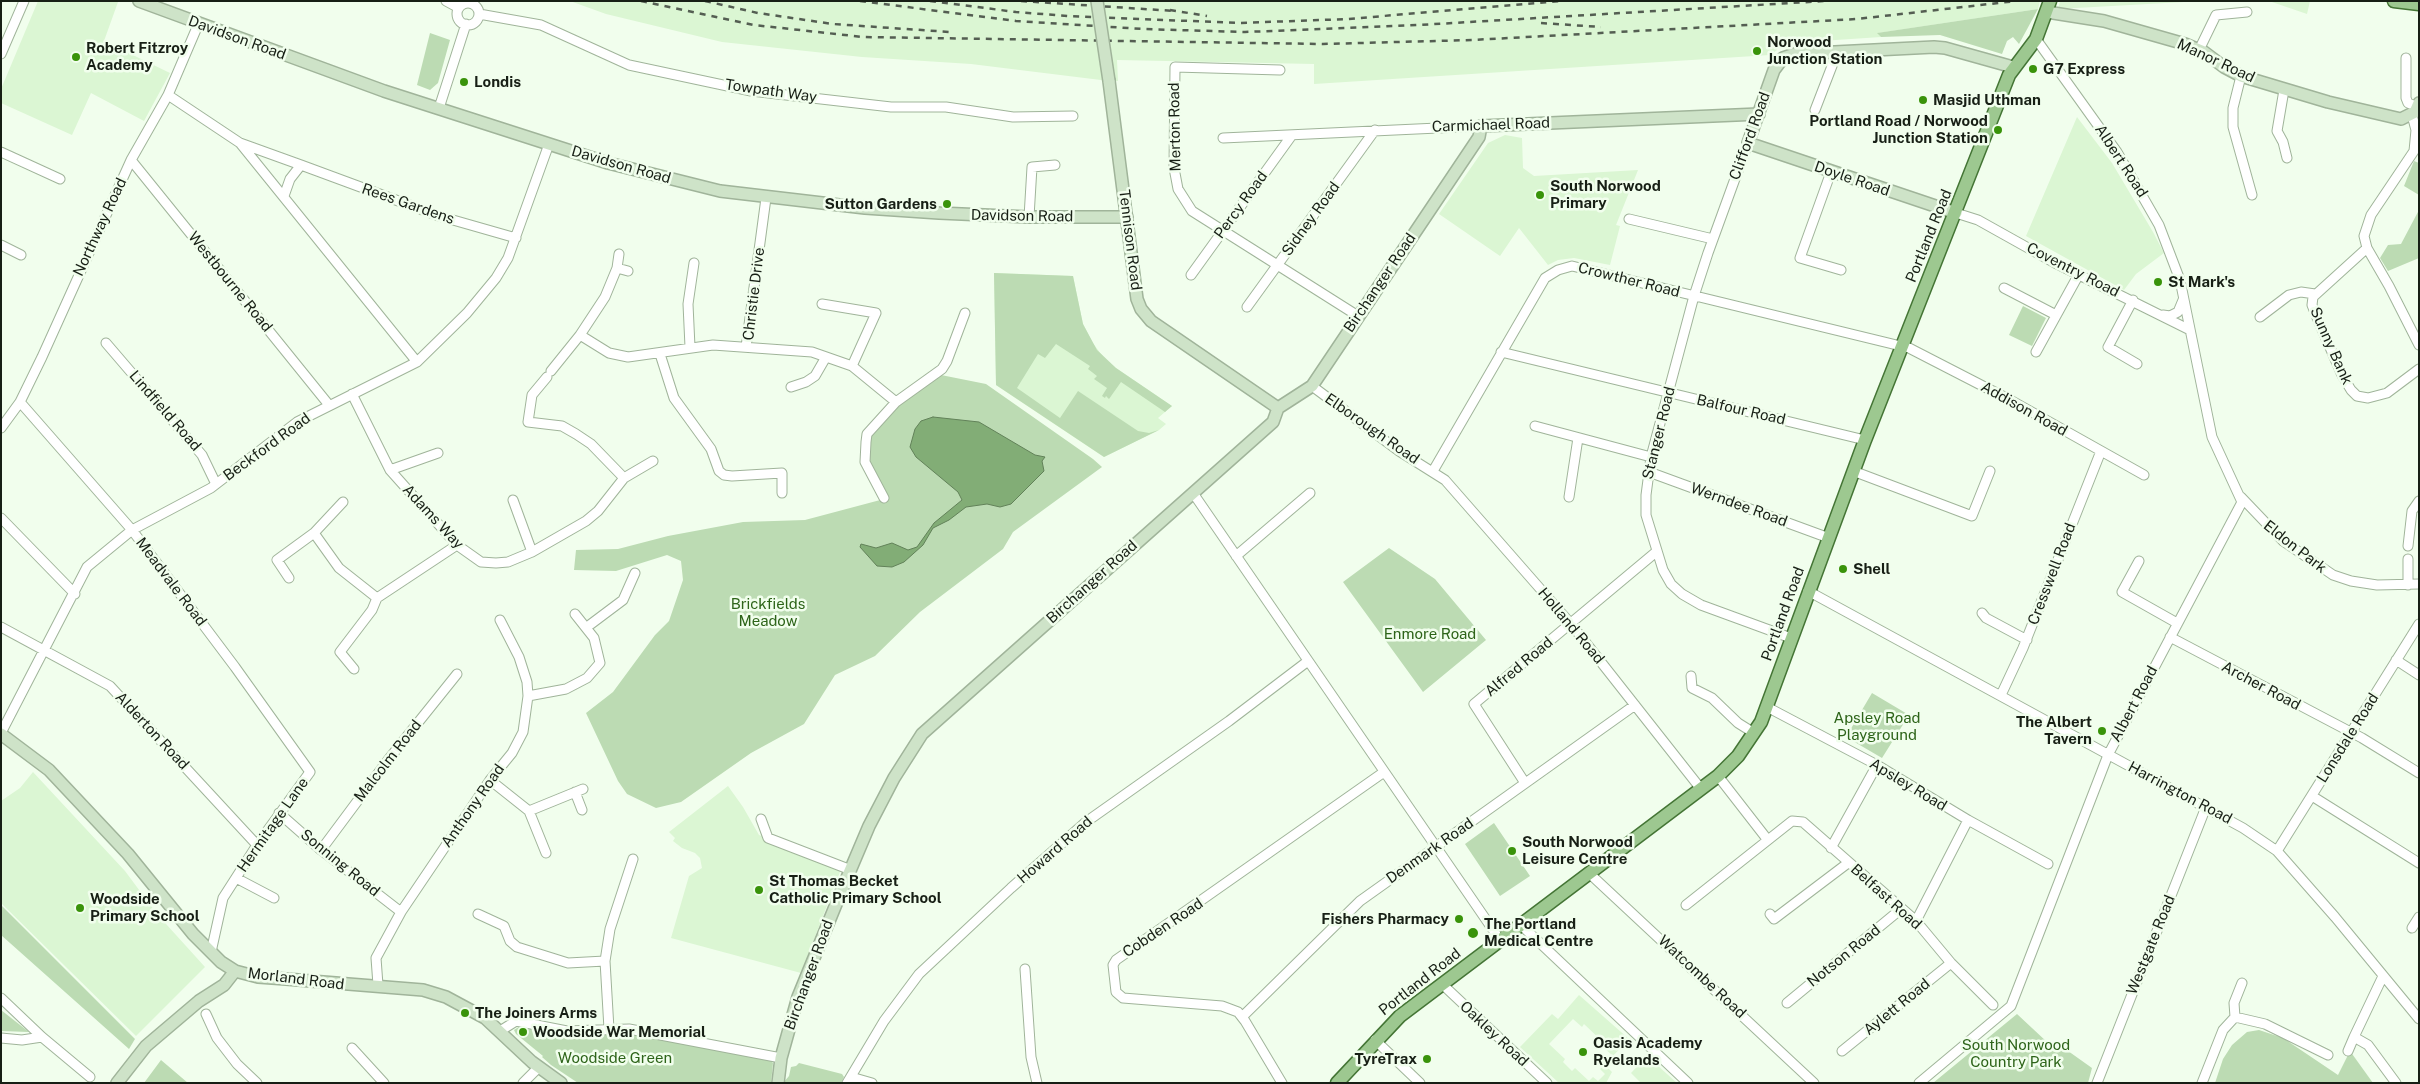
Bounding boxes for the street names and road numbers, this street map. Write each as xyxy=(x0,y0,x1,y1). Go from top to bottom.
street label: Davidson Road xyxy=(186,12,288,64)
street label: Manor Road xyxy=(2174,35,2258,87)
street label: Towpath Way xyxy=(724,76,818,106)
street label: Merton Road xyxy=(1165,82,1185,172)
street label: Clifford Road xyxy=(1726,90,1774,182)
street label: Carmichael Road xyxy=(1432,114,1550,136)
street label: Albert Road xyxy=(2091,121,2151,201)
street label: Davidson Road xyxy=(569,142,673,188)
street label: Doyle Road xyxy=(1812,158,1892,200)
street label: Percy Road xyxy=(1211,168,1271,242)
street label: Northway Road xyxy=(69,175,131,279)
street label: Sidney Road xyxy=(1278,178,1344,260)
street label: Rees Gardens xyxy=(359,180,457,228)
street label: Portland Road xyxy=(1902,187,1956,285)
street label: Tennison Road xyxy=(1115,189,1145,291)
street label: Davidson Road xyxy=(971,206,1073,226)
street label: Westbourne Road xyxy=(184,228,276,336)
street label: Birchanger Road xyxy=(1340,230,1420,336)
street label: Coventry Road xyxy=(2023,239,2123,301)
street label: Christie Drive xyxy=(739,246,769,342)
street label: Crowther Road xyxy=(1576,259,1682,301)
street label: Sunny Bank xyxy=(2306,304,2356,388)
street label: Lindfield Road xyxy=(125,367,205,455)
street label: Addison Road xyxy=(1978,378,2070,440)
street label: Stanger Road xyxy=(1639,385,1679,481)
street label: Elborough Road xyxy=(1321,390,1423,468)
street label: Balfour Road xyxy=(1695,391,1787,429)
street label: Beckford Road xyxy=(220,409,314,485)
street label: Werndee Road xyxy=(1688,479,1790,531)
street label: Adams Way xyxy=(399,481,467,553)
street label: Eldon Park xyxy=(2260,517,2330,577)
street label: Cresswell Road xyxy=(2024,520,2080,628)
street label: Meadvale Road xyxy=(132,534,210,630)
street label: Birchanger Road xyxy=(1043,537,1141,627)
street label: Portland Road xyxy=(1758,564,1808,664)
street label: Holland Road xyxy=(1534,584,1608,668)
street label: Alfred Road xyxy=(1481,633,1557,701)
street label: Archer Road xyxy=(2219,658,2303,714)
street label: Albert Road xyxy=(2107,663,2161,745)
street label: Alderton Road xyxy=(111,688,193,774)
street label: Lonsdale Road xyxy=(2313,690,2383,786)
street label: Malcolm Road xyxy=(350,716,426,806)
street label: Apsley Road xyxy=(1866,755,1950,815)
street label: Harrington Road xyxy=(2125,758,2235,828)
street label: Anthony Road xyxy=(438,761,508,851)
street label: Hermitage Lane xyxy=(234,774,312,876)
street label: Howard Road xyxy=(1014,813,1096,887)
street label: Denmark Road xyxy=(1383,814,1477,888)
street label: Sonning Road xyxy=(297,826,383,900)
street label: Belfast Road xyxy=(1847,860,1925,934)
street label: Westgate Road xyxy=(2123,893,2179,997)
street label: Cobden Road xyxy=(1119,895,1207,961)
street label: Birchanger Road xyxy=(781,917,837,1033)
street label: Notson Road xyxy=(1804,921,1884,991)
street label: Watcombe Road xyxy=(1654,932,1750,1022)
street label: Portland Road xyxy=(1375,944,1465,1020)
street label: Morland Road xyxy=(247,964,345,994)
street label: Aylett Road xyxy=(1860,975,1934,1039)
street label: Oakley Road xyxy=(1456,998,1532,1070)

